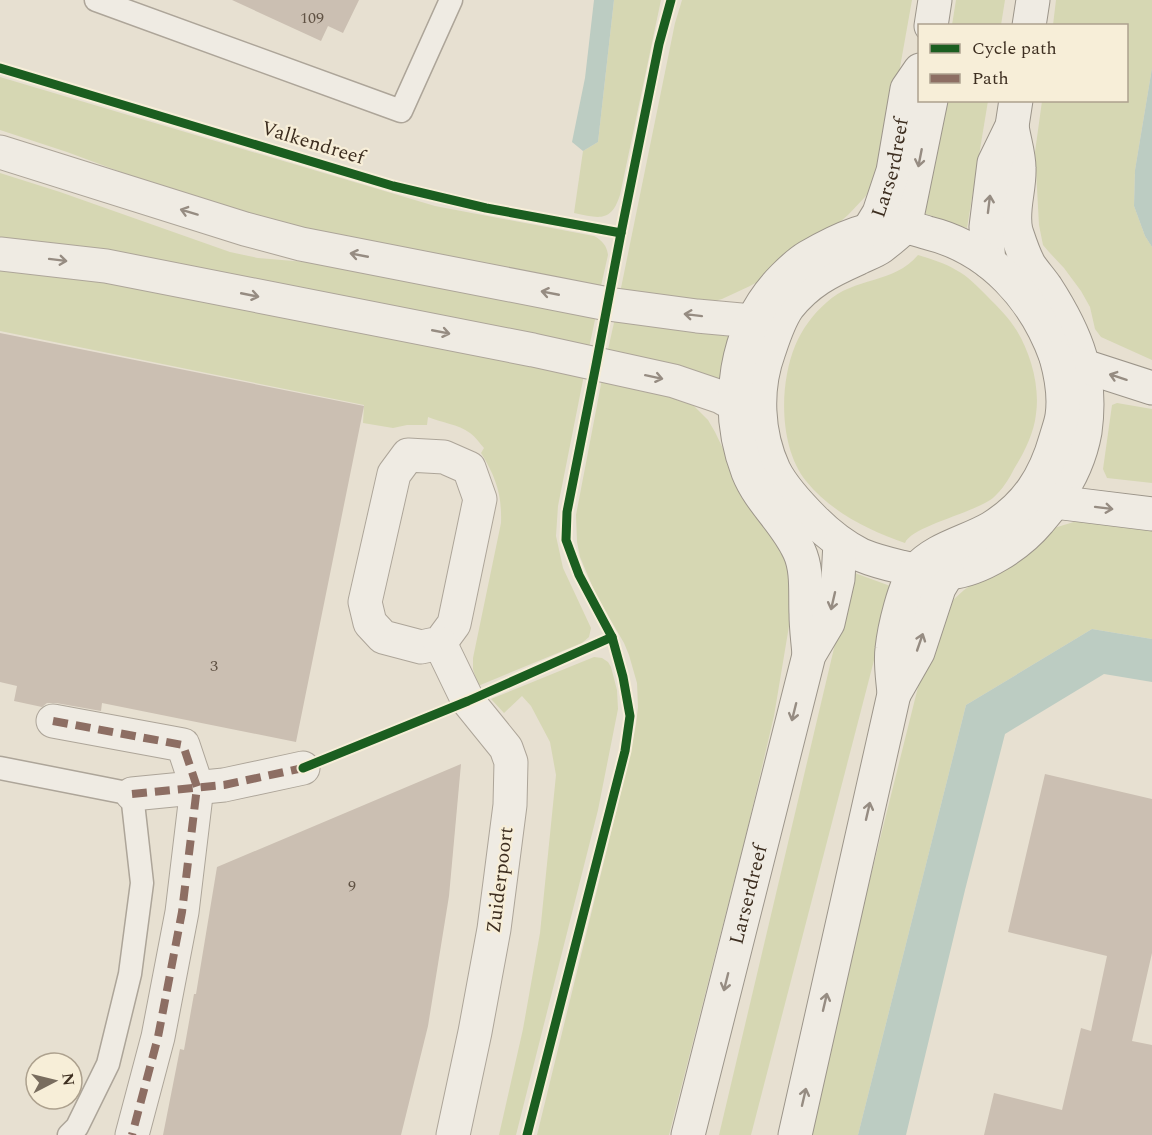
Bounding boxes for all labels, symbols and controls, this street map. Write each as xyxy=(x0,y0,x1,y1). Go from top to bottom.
house number: 109 xyxy=(300,6,324,30)
legend xyxy=(918,24,1128,102)
text: Cycle path xyxy=(972,35,1057,62)
text: Path xyxy=(972,65,1009,92)
street label: Valkendreef xyxy=(258,113,370,174)
street label: Larserdreef xyxy=(863,113,917,222)
one-way arrow xyxy=(914,148,925,167)
one-way arrow xyxy=(984,194,995,214)
one-way arrow xyxy=(180,206,199,217)
one-way arrow xyxy=(350,249,369,260)
one-way arrow xyxy=(48,255,68,266)
one-way arrow xyxy=(541,287,561,298)
one-way arrow xyxy=(240,290,259,301)
one-way arrow xyxy=(684,309,704,320)
one-way arrow xyxy=(431,327,451,338)
one-way arrow xyxy=(1109,371,1128,382)
one-way arrow xyxy=(643,372,663,383)
one-way arrow xyxy=(1093,503,1113,514)
one-way arrow xyxy=(827,591,838,610)
one-way arrow xyxy=(916,633,927,652)
house number: 3 xyxy=(210,654,218,678)
one-way arrow xyxy=(788,702,800,721)
one-way arrow xyxy=(862,802,874,821)
street label: Zuiderpoort xyxy=(479,825,521,935)
street label: Larserdreef xyxy=(722,839,776,948)
house number: 9 xyxy=(348,874,356,898)
one-way arrow xyxy=(720,972,732,991)
one-way arrow xyxy=(820,993,832,1012)
north arrow xyxy=(24,1051,84,1111)
text: N xyxy=(55,1071,81,1087)
one-way arrow xyxy=(798,1088,810,1107)

